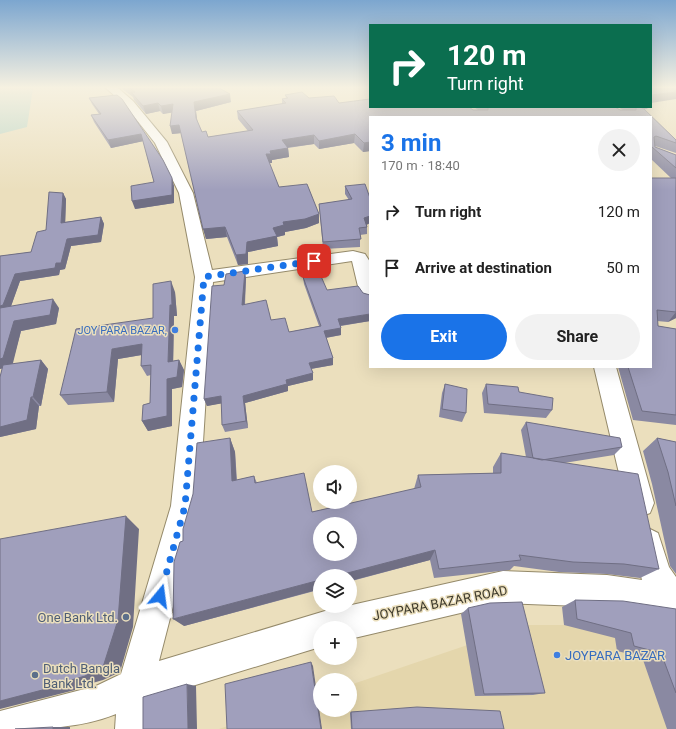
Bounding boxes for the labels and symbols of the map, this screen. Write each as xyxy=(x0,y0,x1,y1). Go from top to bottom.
pin xyxy=(297,244,331,278)
place label: JOY PARA BAZAR, xyxy=(77,324,167,337)
marker: JOY PARA BAZAR, xyxy=(170,325,180,335)
position arrow xyxy=(139,575,181,617)
street label: JOYPARA BAZAR ROAD xyxy=(371,583,509,623)
place label: One Bank Ltd. xyxy=(38,610,118,625)
marker: One Bank Ltd. xyxy=(121,612,131,622)
place label: JOYPARA BAZAR xyxy=(565,648,665,663)
marker: JOYPARA BAZAR xyxy=(552,650,562,660)
place label: Dutch Bangla Bank Ltd. xyxy=(43,661,120,691)
marker: Dutch Bangla Bank Ltd. xyxy=(30,670,40,680)

